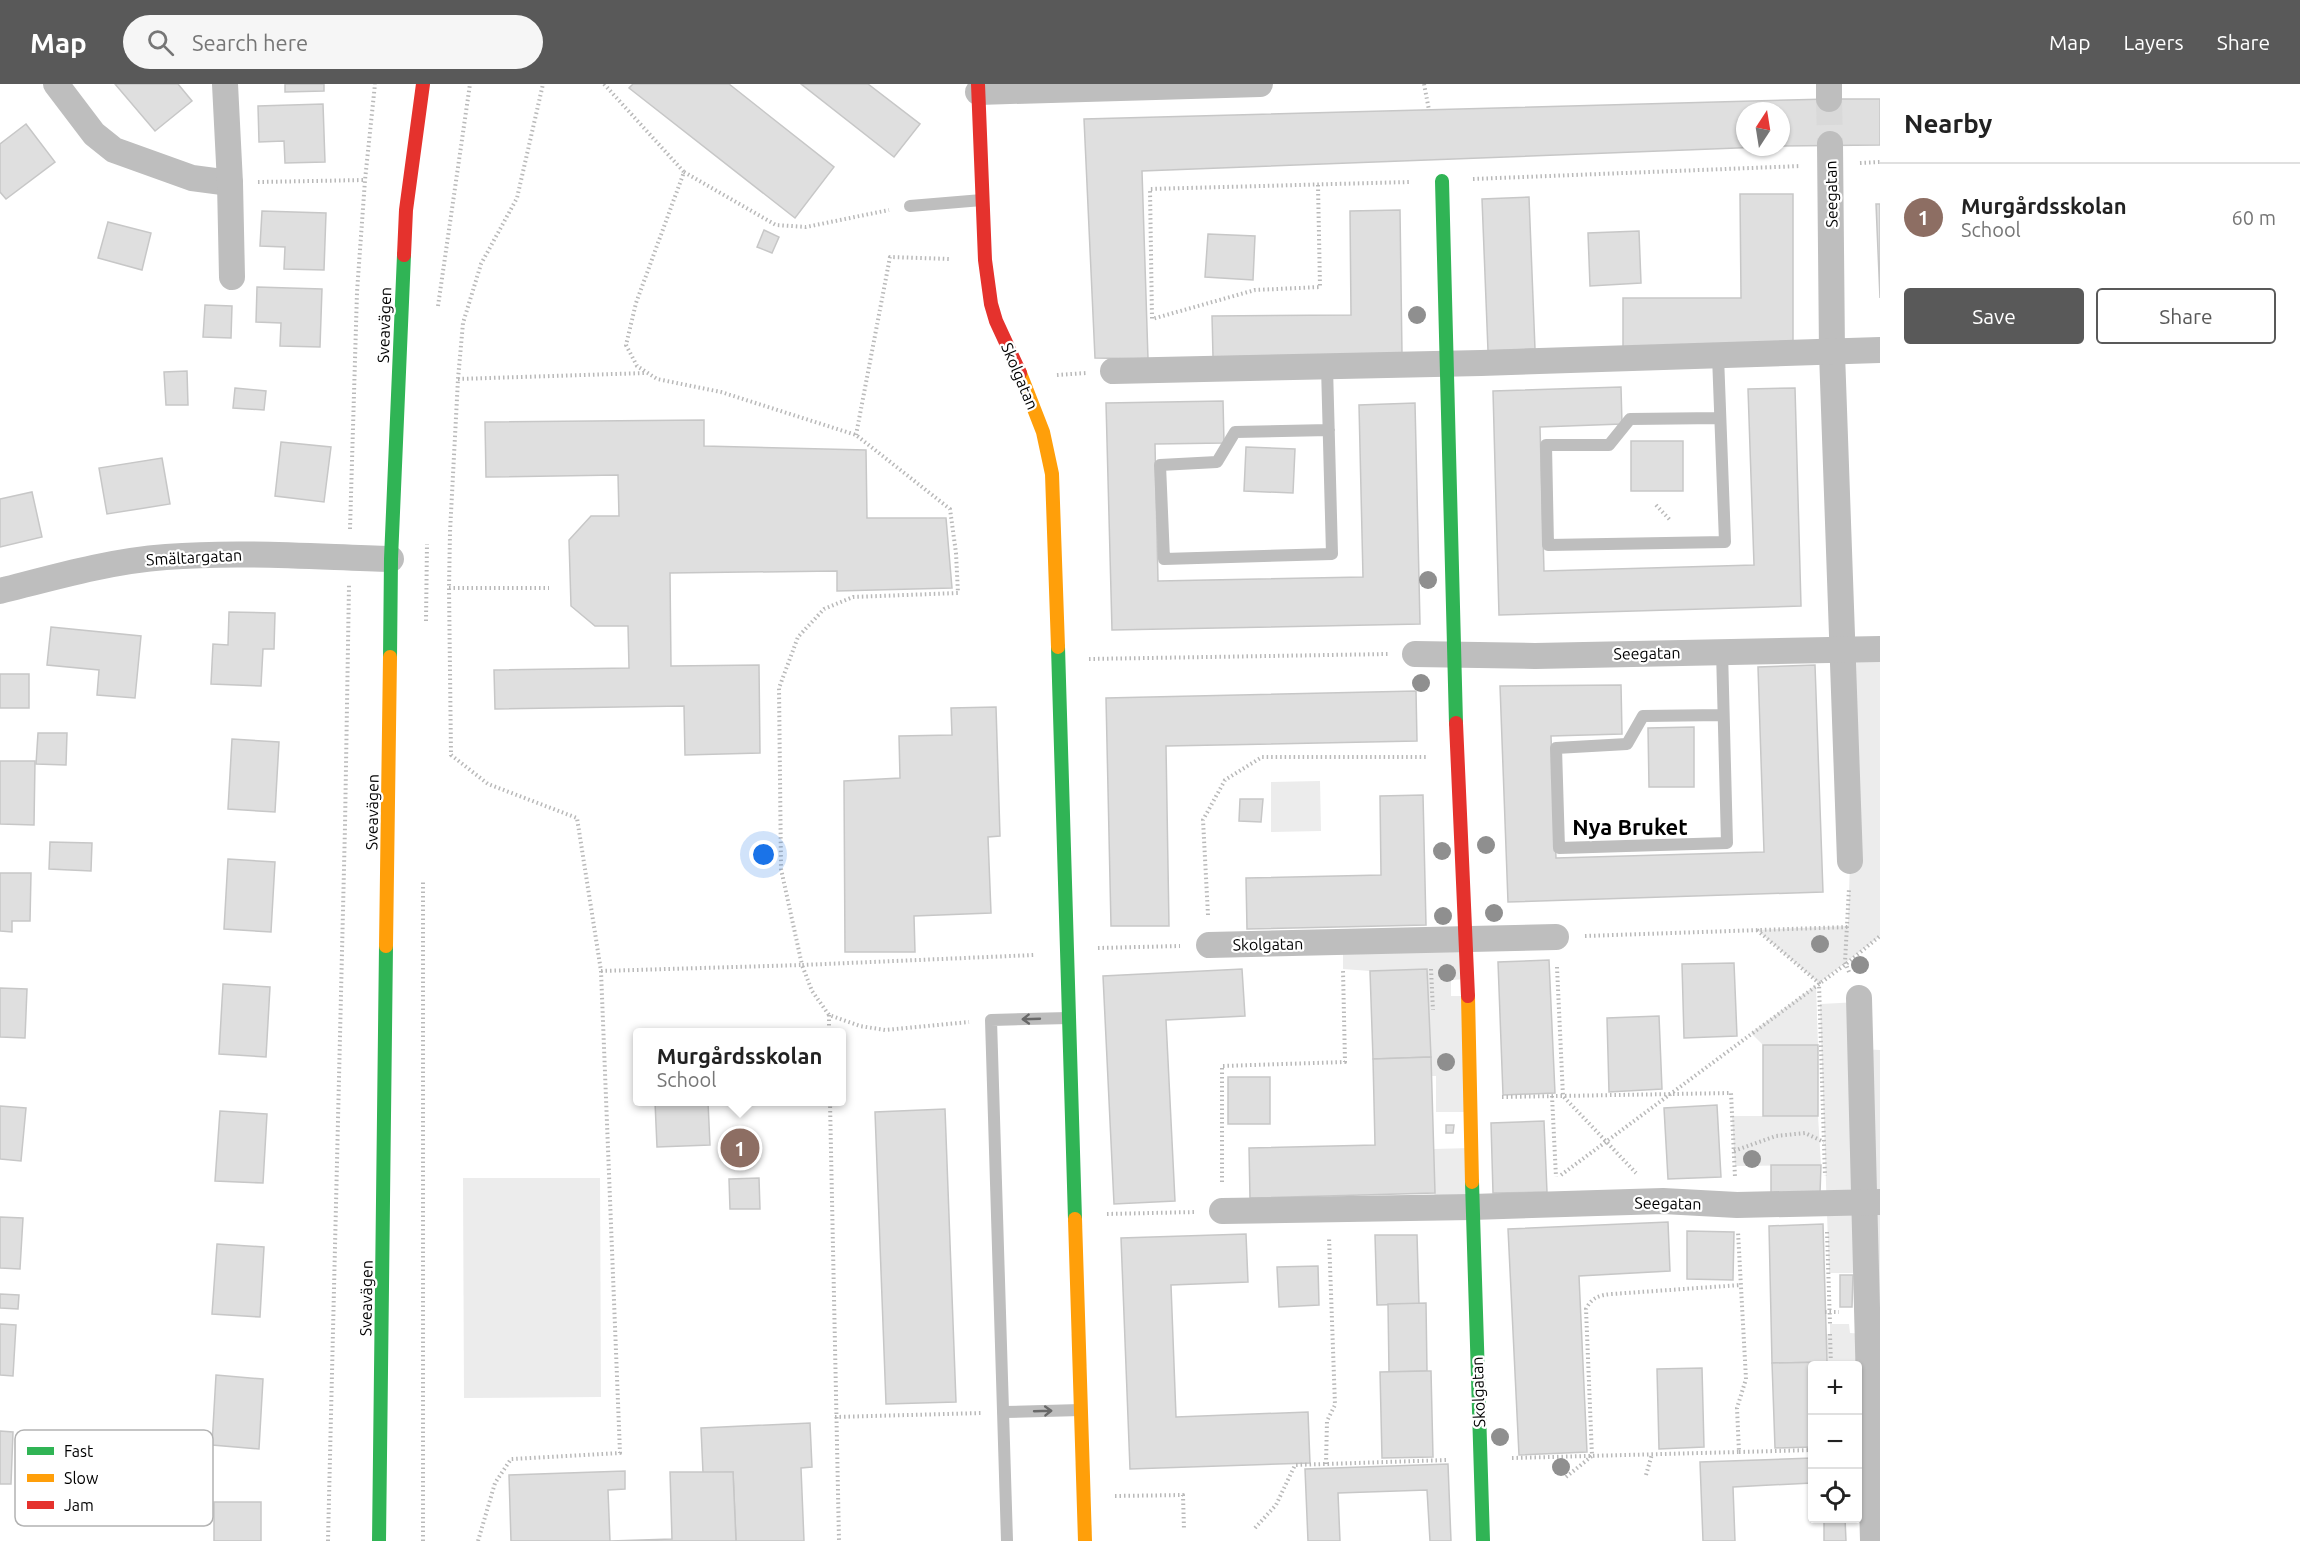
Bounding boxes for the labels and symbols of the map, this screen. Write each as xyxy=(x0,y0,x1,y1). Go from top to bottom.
north arrow xyxy=(1736,102,1790,156)
street label: Seegatan xyxy=(1821,160,1841,228)
street label: Sveavägen xyxy=(374,287,394,363)
street label: Skolgatan xyxy=(998,340,1042,412)
street label: Smältargatan xyxy=(146,545,242,569)
street label: Seegatan xyxy=(1613,643,1681,663)
street label: Sveavägen xyxy=(362,774,382,850)
district label: Nya Bruket xyxy=(1572,814,1688,839)
your location xyxy=(749,840,778,869)
street label: Skolgatan xyxy=(1232,934,1304,954)
one-way arrow xyxy=(1021,1013,1041,1025)
pin: 1 xyxy=(720,1126,760,1170)
street label: Seegatan xyxy=(1634,1193,1702,1213)
street label: Sveavägen xyxy=(356,1260,376,1336)
street label: Skolgatan xyxy=(1468,1356,1488,1428)
one-way arrow xyxy=(1032,1406,1052,1417)
legend xyxy=(15,1430,213,1526)
text: Fast xyxy=(64,1442,94,1460)
text: Slow xyxy=(64,1469,99,1487)
text: Jam xyxy=(64,1496,94,1514)

